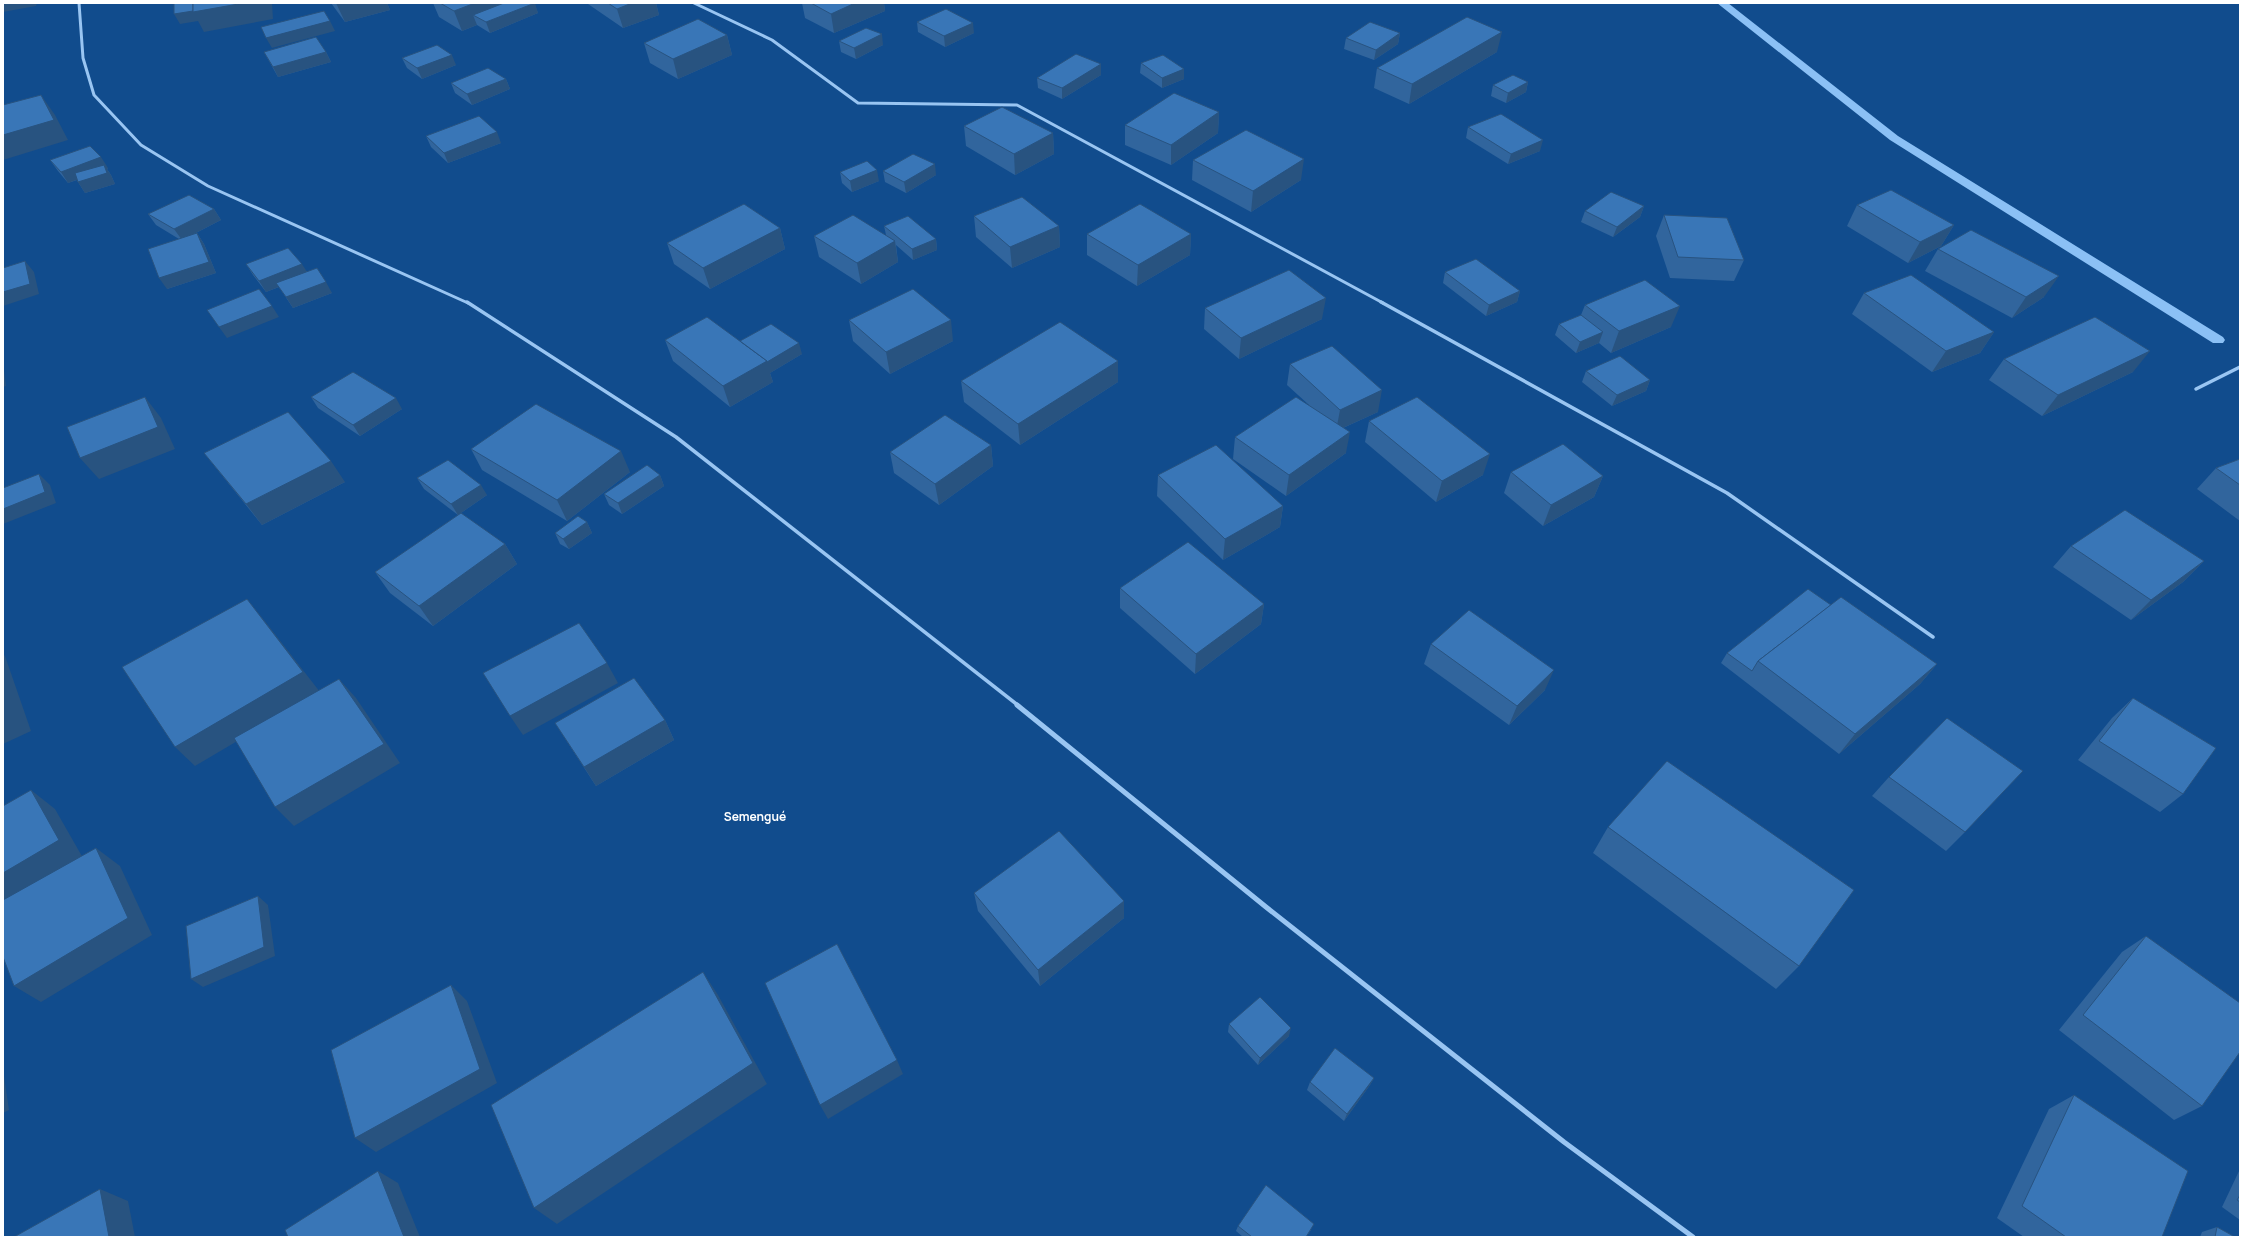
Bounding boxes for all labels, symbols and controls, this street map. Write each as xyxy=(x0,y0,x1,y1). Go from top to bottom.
district label: Semengué xyxy=(724,808,786,825)

